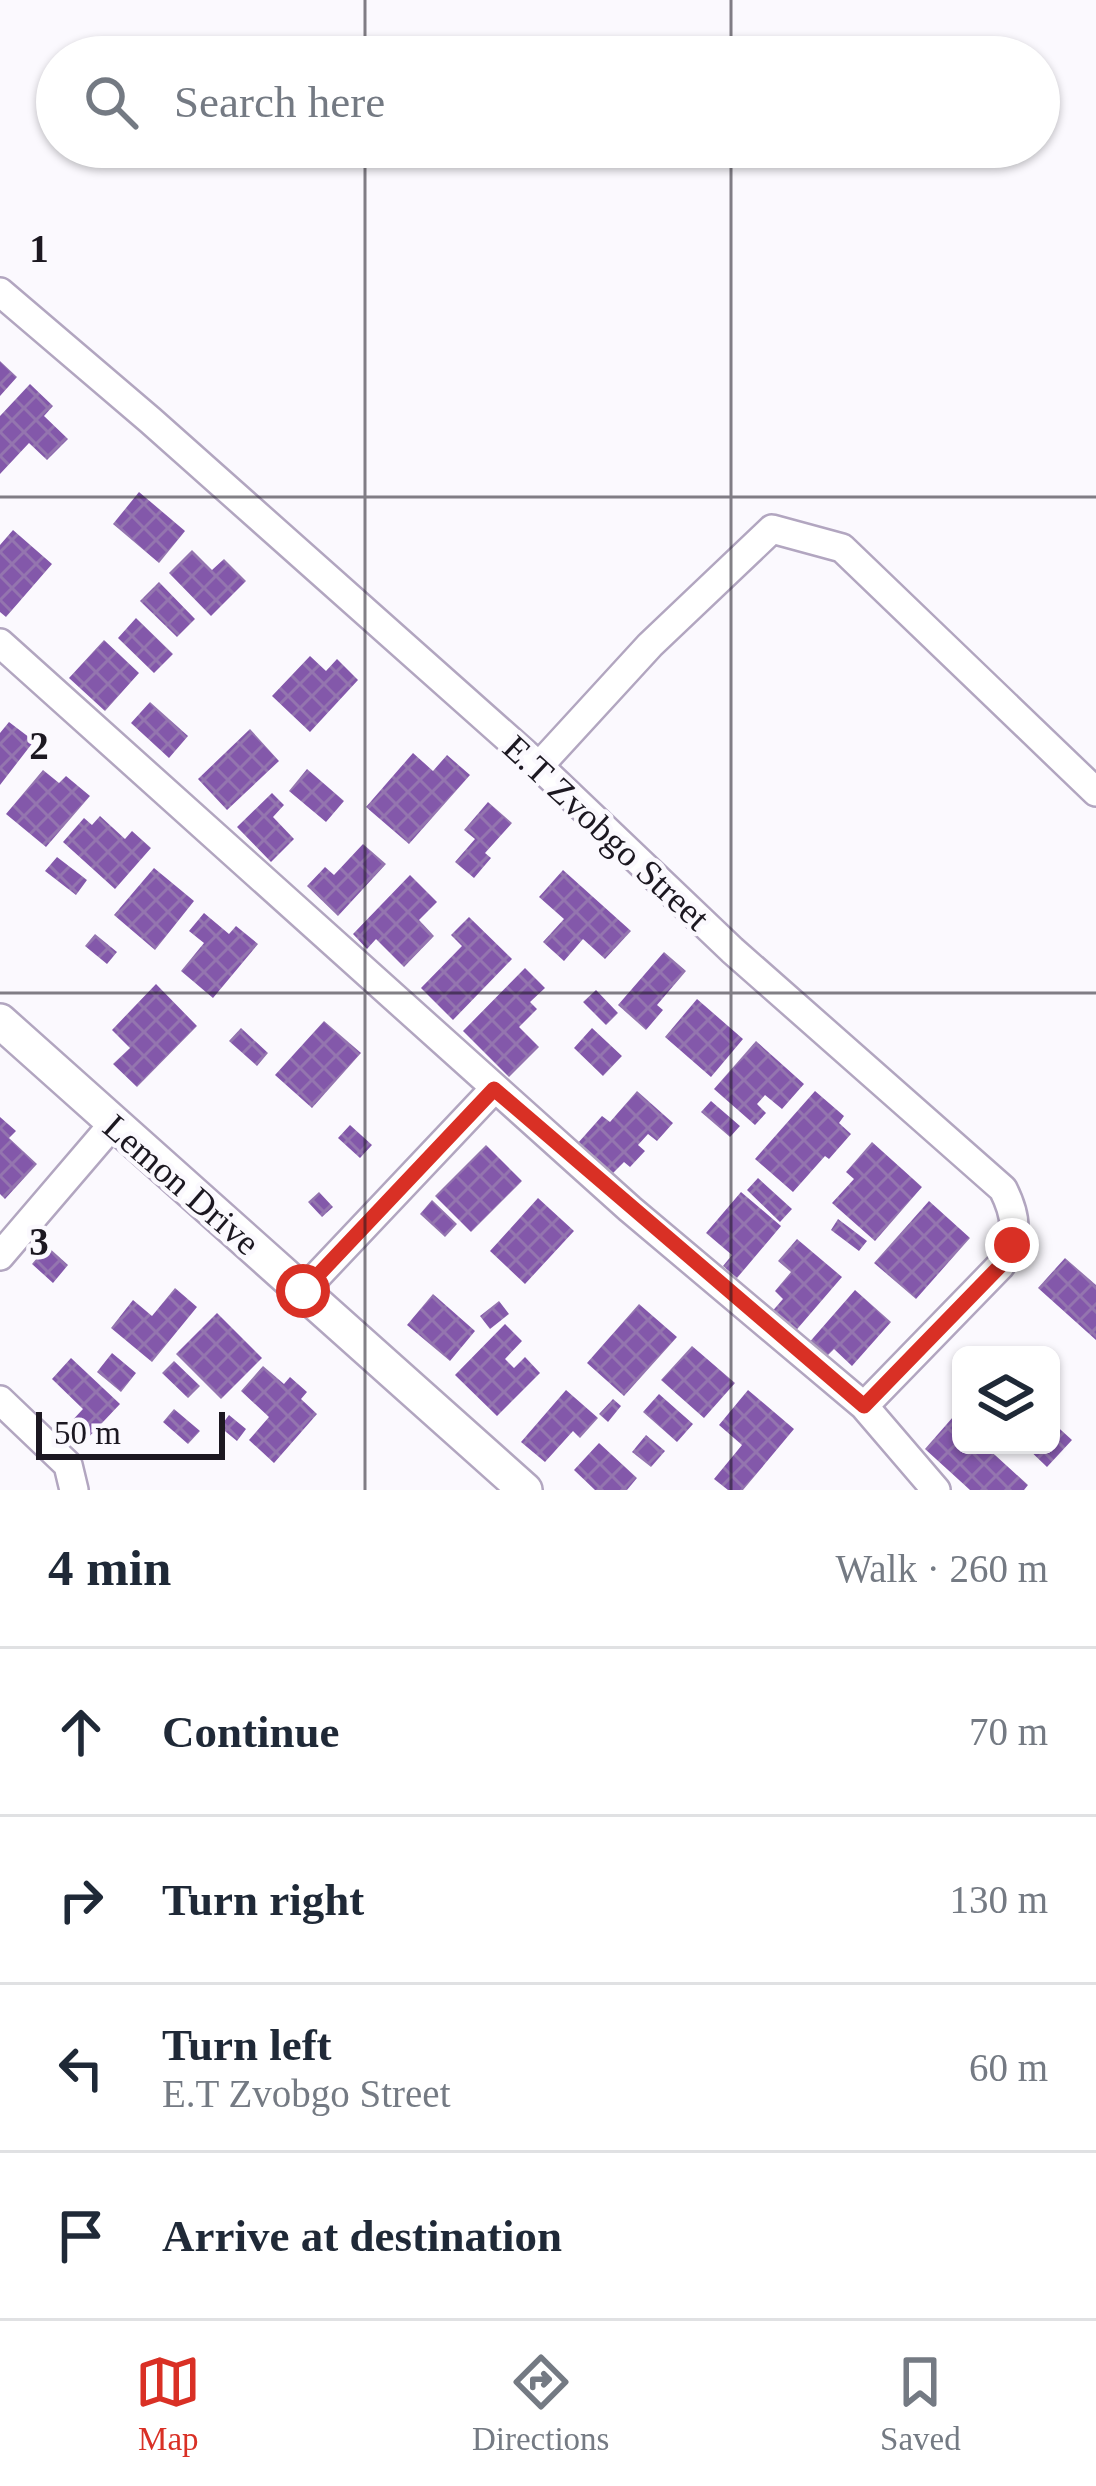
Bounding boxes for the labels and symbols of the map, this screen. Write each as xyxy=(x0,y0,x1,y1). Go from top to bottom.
text: 1 xyxy=(29,227,49,270)
text: 2 xyxy=(29,724,49,767)
street label: E.T Zvobgo Street xyxy=(495,727,717,938)
street label: Lemon Drive xyxy=(95,1106,267,1263)
route end xyxy=(985,1218,1039,1272)
text: 3 xyxy=(29,1220,49,1263)
route start xyxy=(276,1264,330,1318)
scale bar xyxy=(36,1406,225,1459)

